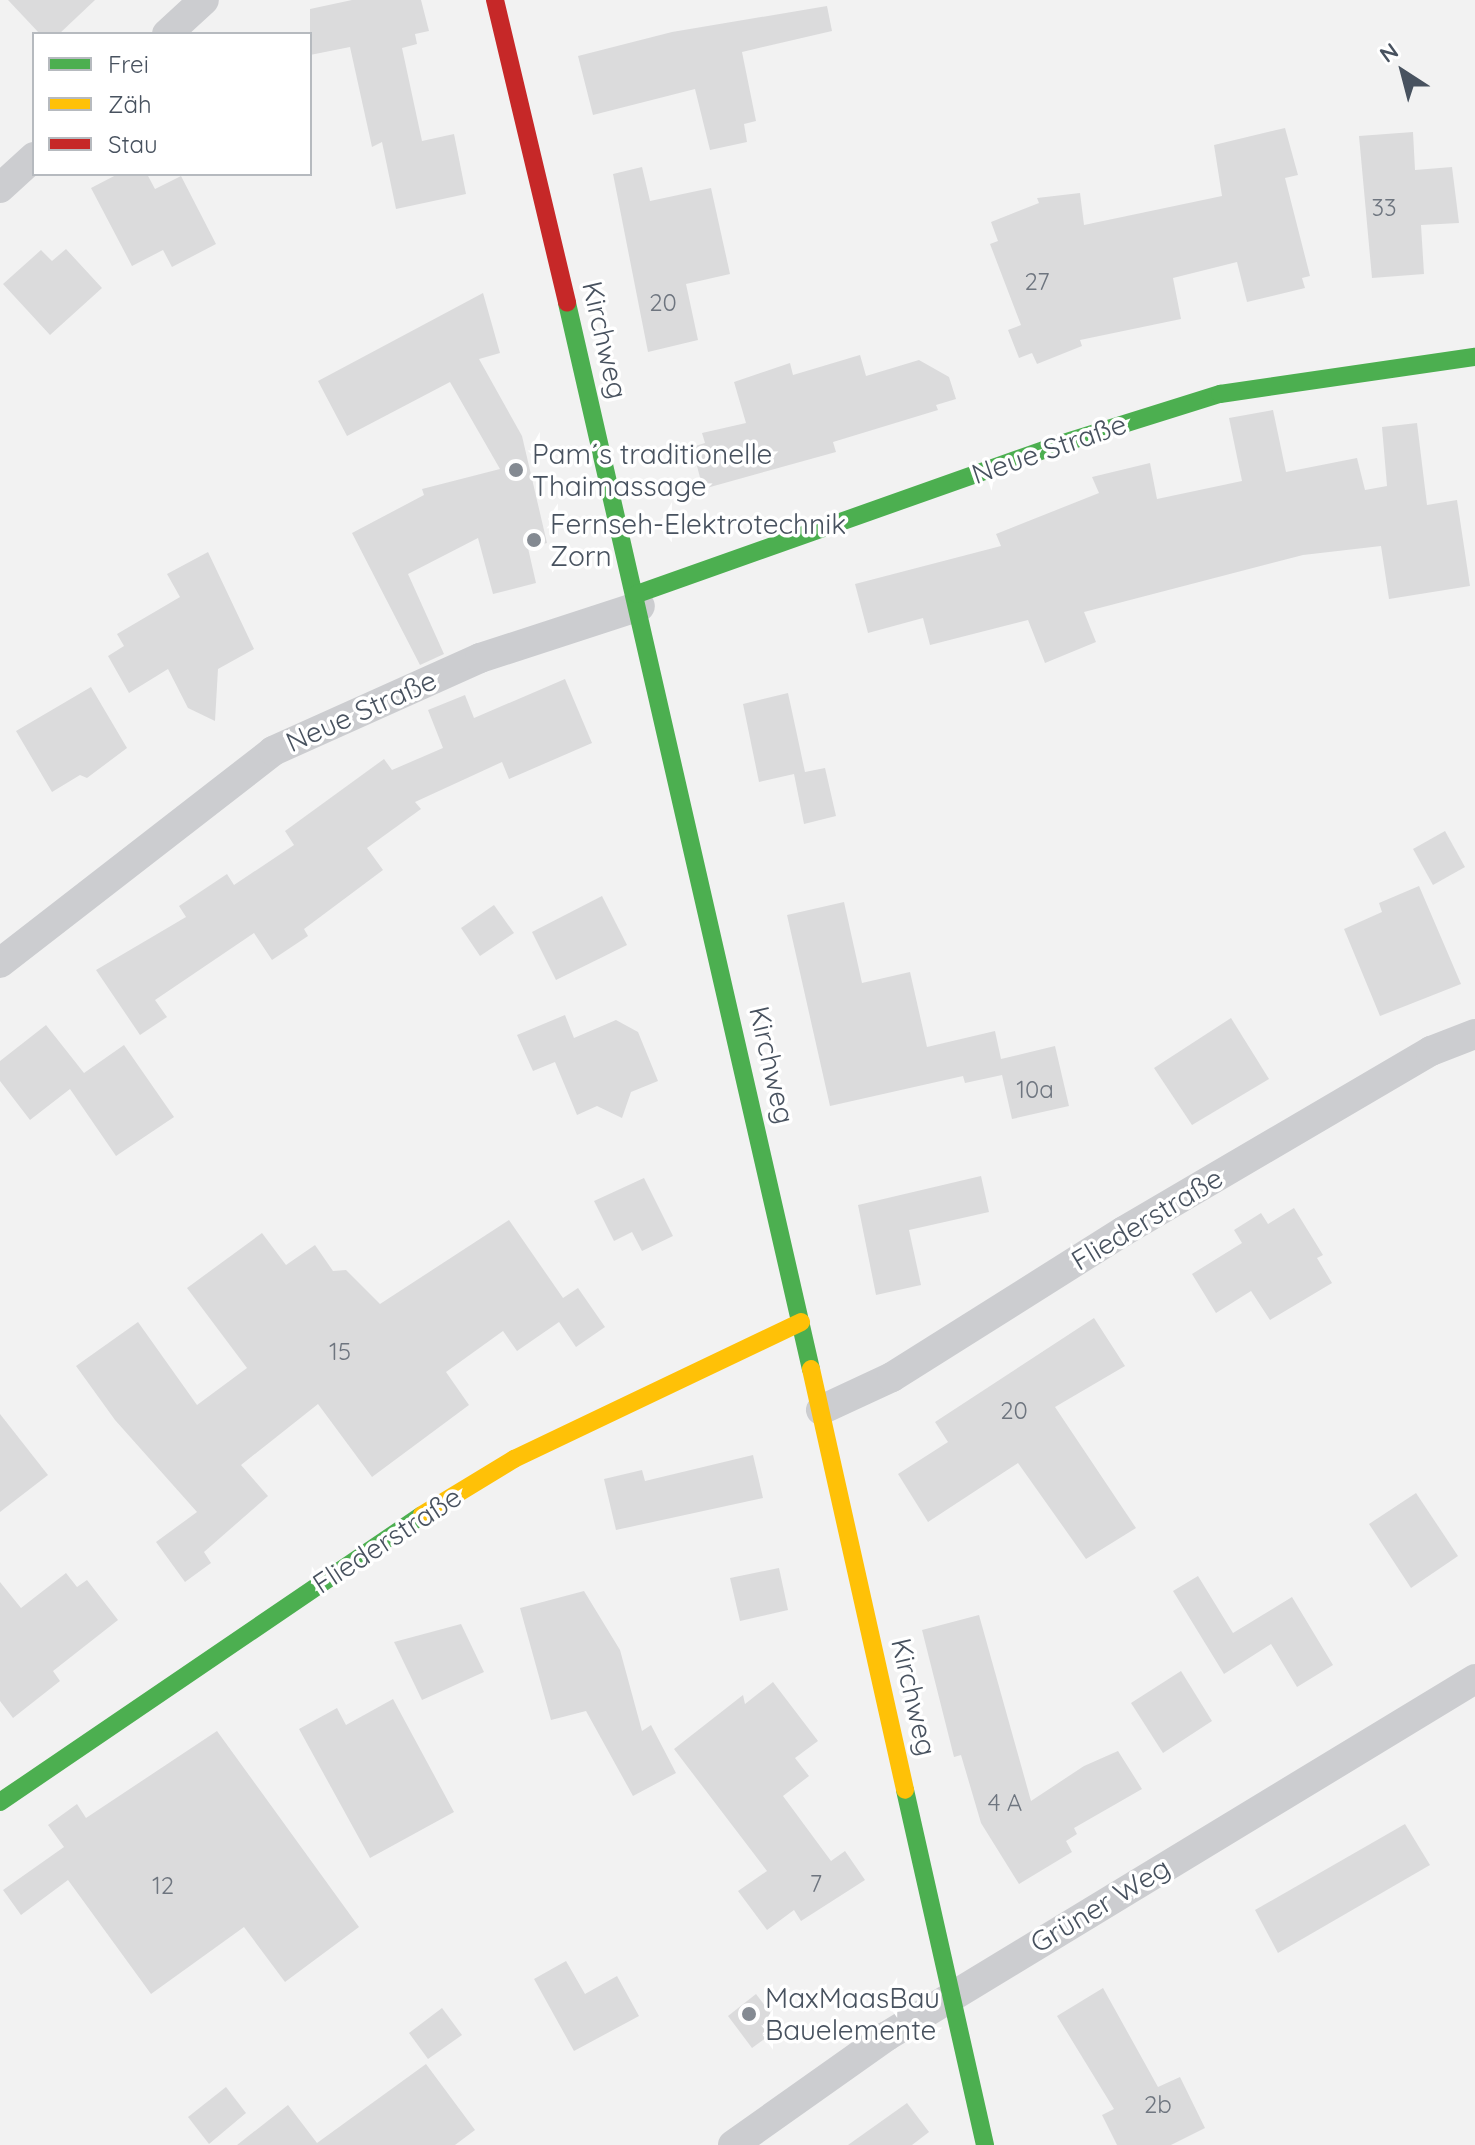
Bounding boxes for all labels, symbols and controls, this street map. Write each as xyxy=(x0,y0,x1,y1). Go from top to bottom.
legend xyxy=(32,32,312,176)
north arrow xyxy=(1363,32,1443,112)
text: N xyxy=(1374,37,1404,69)
text: Frei xyxy=(108,49,149,79)
text: Zäh xyxy=(108,89,152,119)
text: Stau xyxy=(108,129,158,159)
house number: 33 xyxy=(1371,194,1397,222)
house number: 27 xyxy=(1024,268,1050,296)
street label: Kirchweg xyxy=(575,278,635,402)
house number: 20 xyxy=(649,289,677,317)
street label: Neue Straße xyxy=(967,407,1131,491)
place label: Pam´s traditionelle Thaimassage xyxy=(532,437,772,503)
marker: Pam´s traditionelle Thaimassage xyxy=(507,461,525,479)
place label: Fernseh-Elektrotechnik Zorn xyxy=(550,507,846,573)
marker: Fernseh-Elektrotechnik Zorn xyxy=(525,531,543,549)
street label: Neue Straße xyxy=(281,663,441,759)
street label: Kirchweg xyxy=(742,1003,802,1127)
house number: 10a xyxy=(1016,1076,1054,1104)
street label: Fliederstraße xyxy=(1065,1161,1229,1277)
house number: 15 xyxy=(329,1338,351,1366)
house number: 20 xyxy=(1000,1397,1028,1425)
street label: Fliederstraße xyxy=(306,1479,468,1601)
street label: Kirchweg xyxy=(884,1635,944,1759)
house number: 4 A xyxy=(988,1789,1022,1817)
street label: Grüner Weg xyxy=(1024,1850,1176,1960)
house number: 7 xyxy=(810,1870,822,1898)
house number: 12 xyxy=(152,1872,174,1900)
place label: MaxMaasBau Bauelemente xyxy=(765,1981,940,2047)
marker: MaxMaasBau Bauelemente xyxy=(740,2005,758,2023)
house number: 2b xyxy=(1144,2091,1172,2119)

